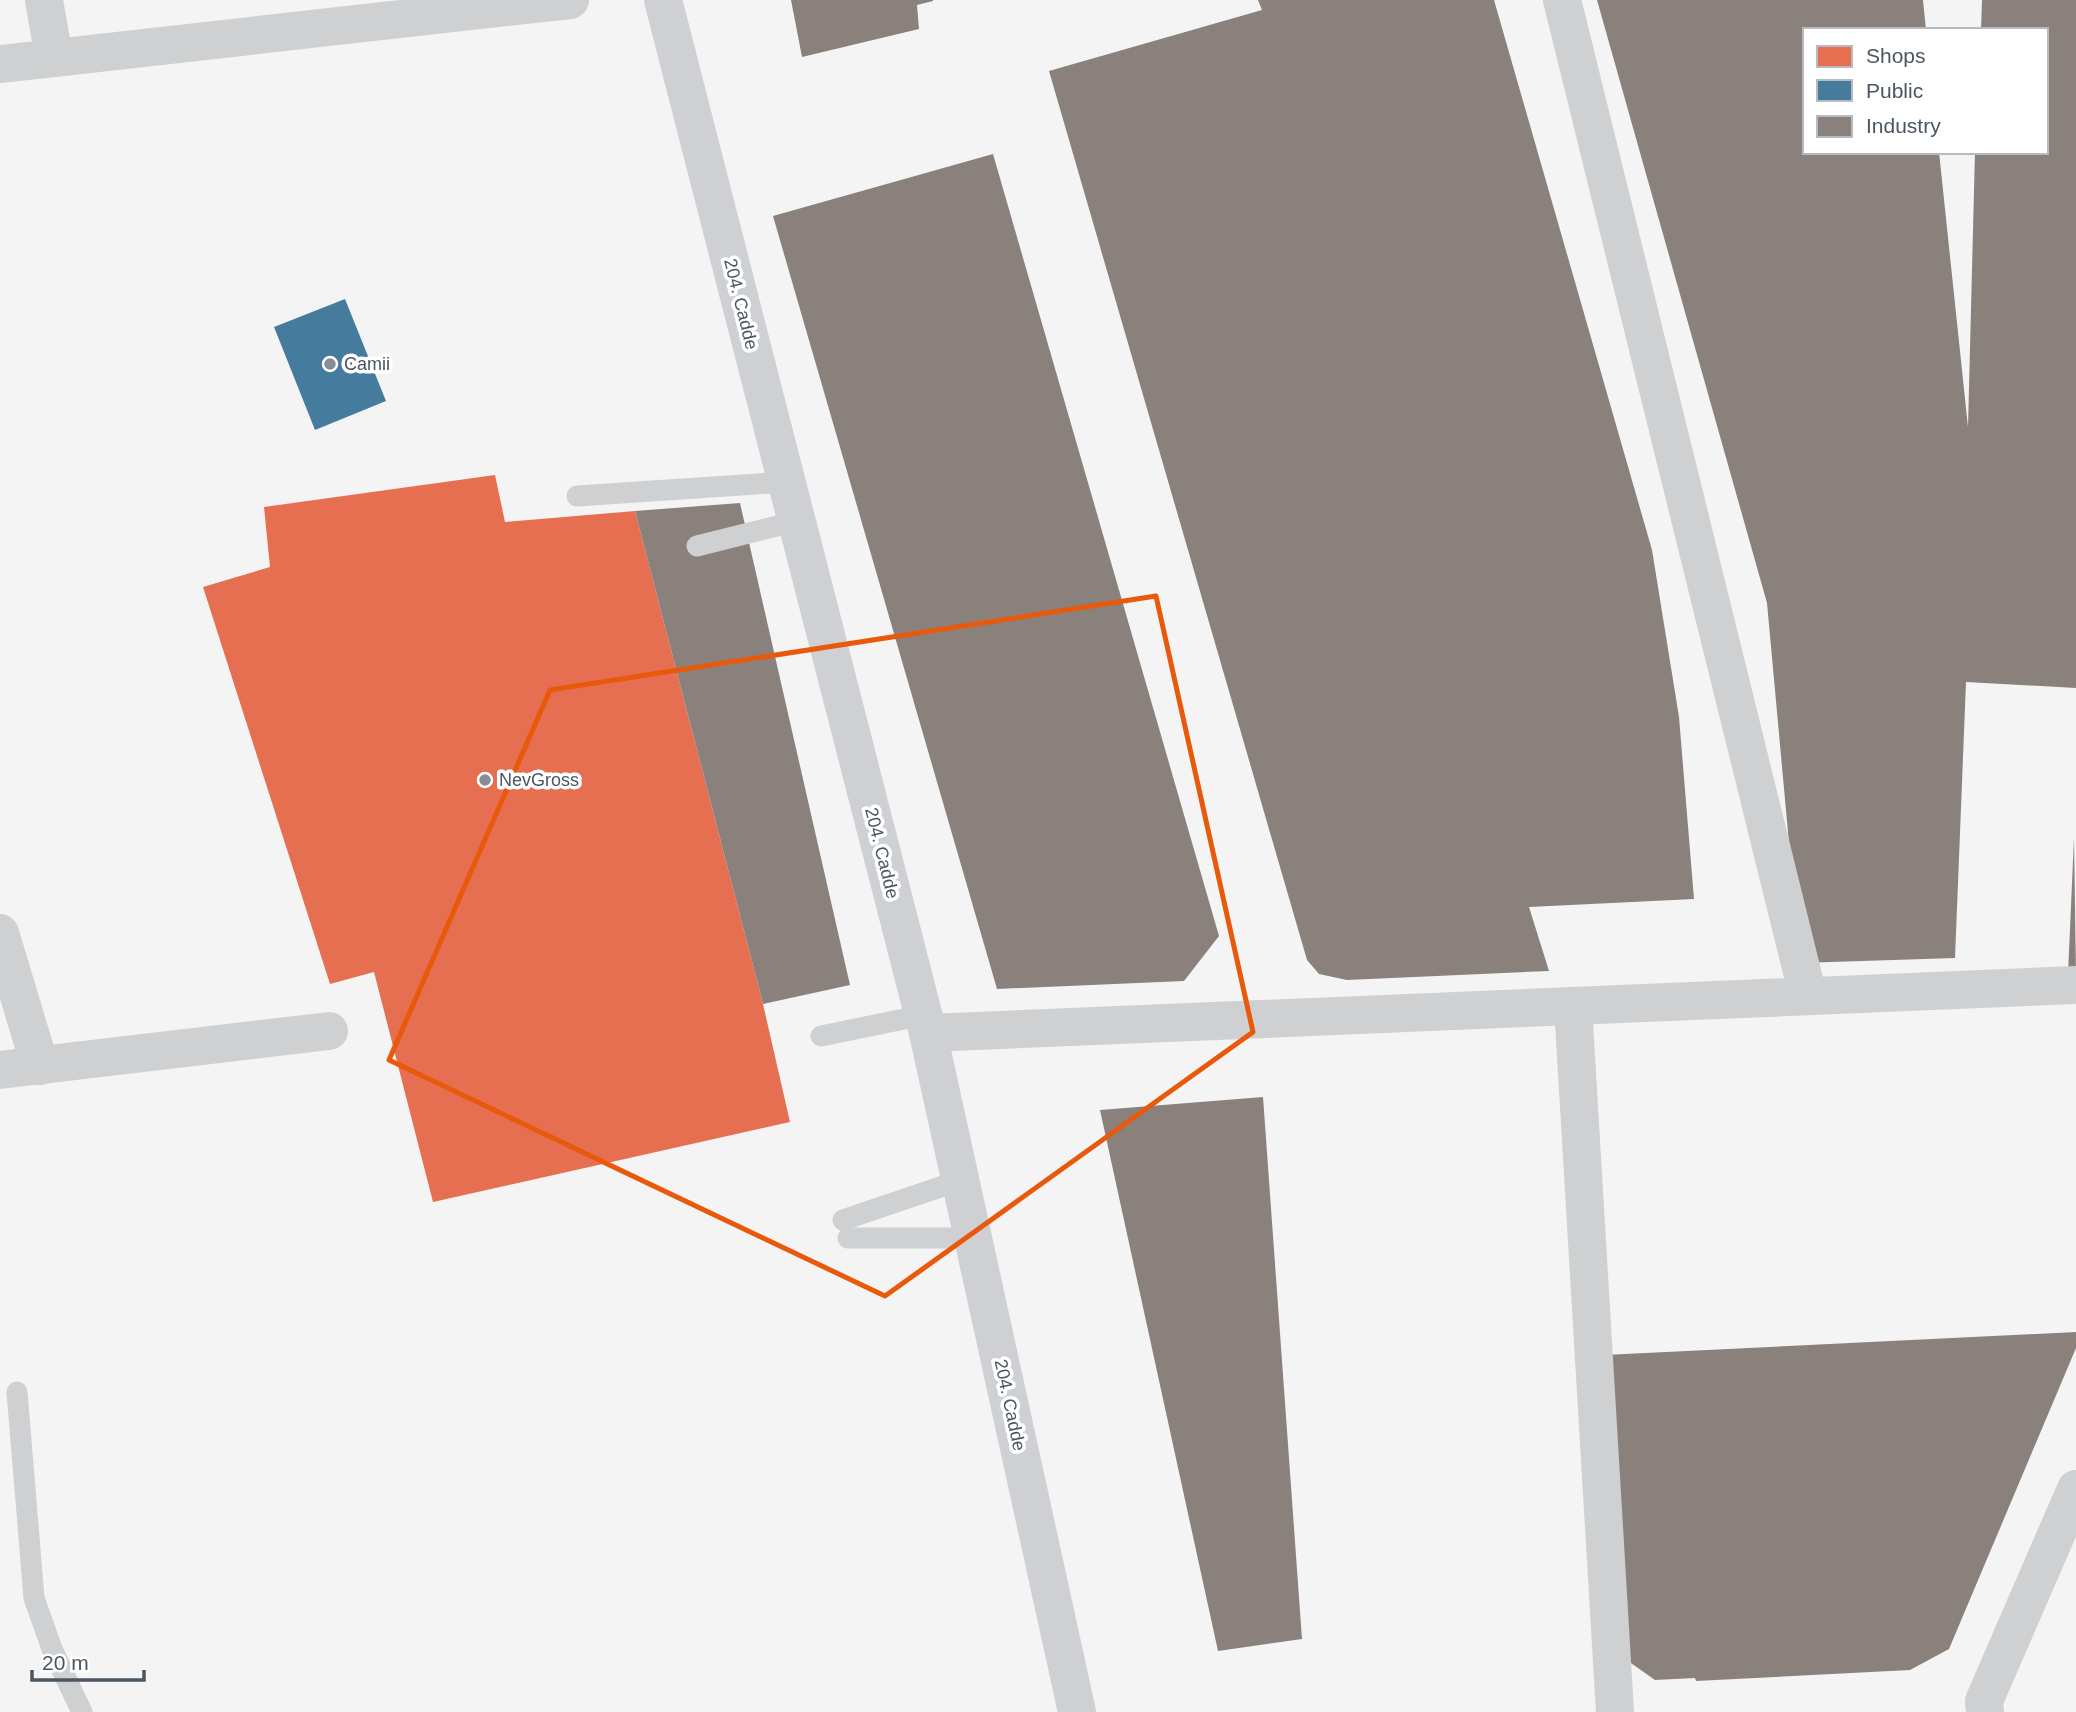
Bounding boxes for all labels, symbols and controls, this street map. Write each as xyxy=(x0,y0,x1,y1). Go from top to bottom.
legend xyxy=(1803,28,2048,154)
text: Shops xyxy=(1866,44,1926,67)
text: Public xyxy=(1866,79,1923,102)
text: Industry xyxy=(1866,114,1941,137)
street label: 204. Cadde xyxy=(720,256,762,352)
place label: Camii xyxy=(344,354,390,374)
marker: Camii xyxy=(322,356,338,372)
place label: NevGross xyxy=(499,770,579,790)
marker: NevGross xyxy=(477,772,493,788)
street label: 204. Cadde xyxy=(861,805,903,901)
street label: 204. Cadde xyxy=(991,1357,1029,1453)
scale bar xyxy=(32,1638,144,1682)
text: 20 m xyxy=(42,1651,89,1674)

